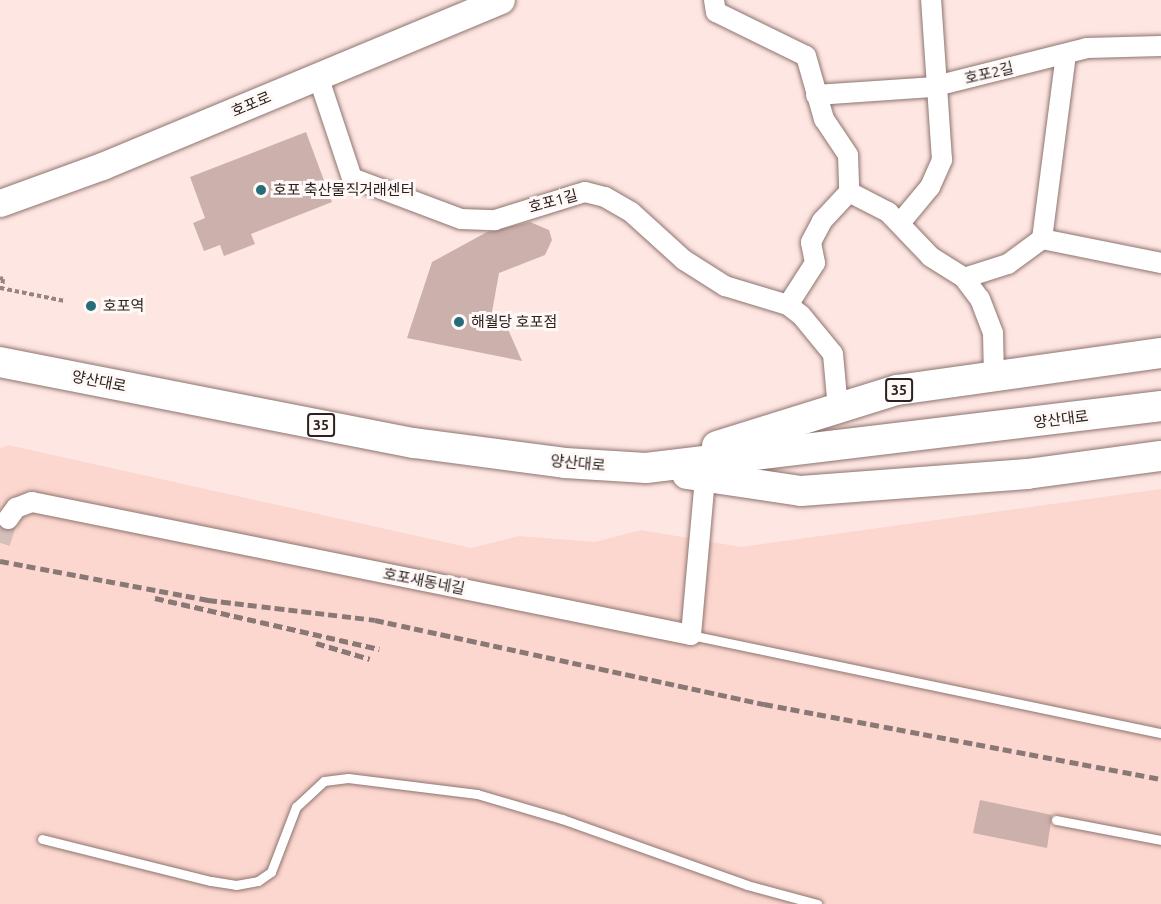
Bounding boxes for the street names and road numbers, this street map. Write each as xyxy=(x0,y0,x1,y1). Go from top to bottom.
street label: 호포2길 xyxy=(963,59,1015,87)
street label: 호포로 xyxy=(228,88,274,120)
street label: 호포1길 xyxy=(527,186,579,216)
street label: 양산대로 xyxy=(70,367,128,395)
road number: 35 xyxy=(884,379,914,401)
street label: 양산대로 xyxy=(1033,407,1089,431)
road number: 35 xyxy=(306,414,336,436)
street label: 양산대로 xyxy=(550,452,606,474)
street label: 호포새동네길 xyxy=(382,564,466,598)

